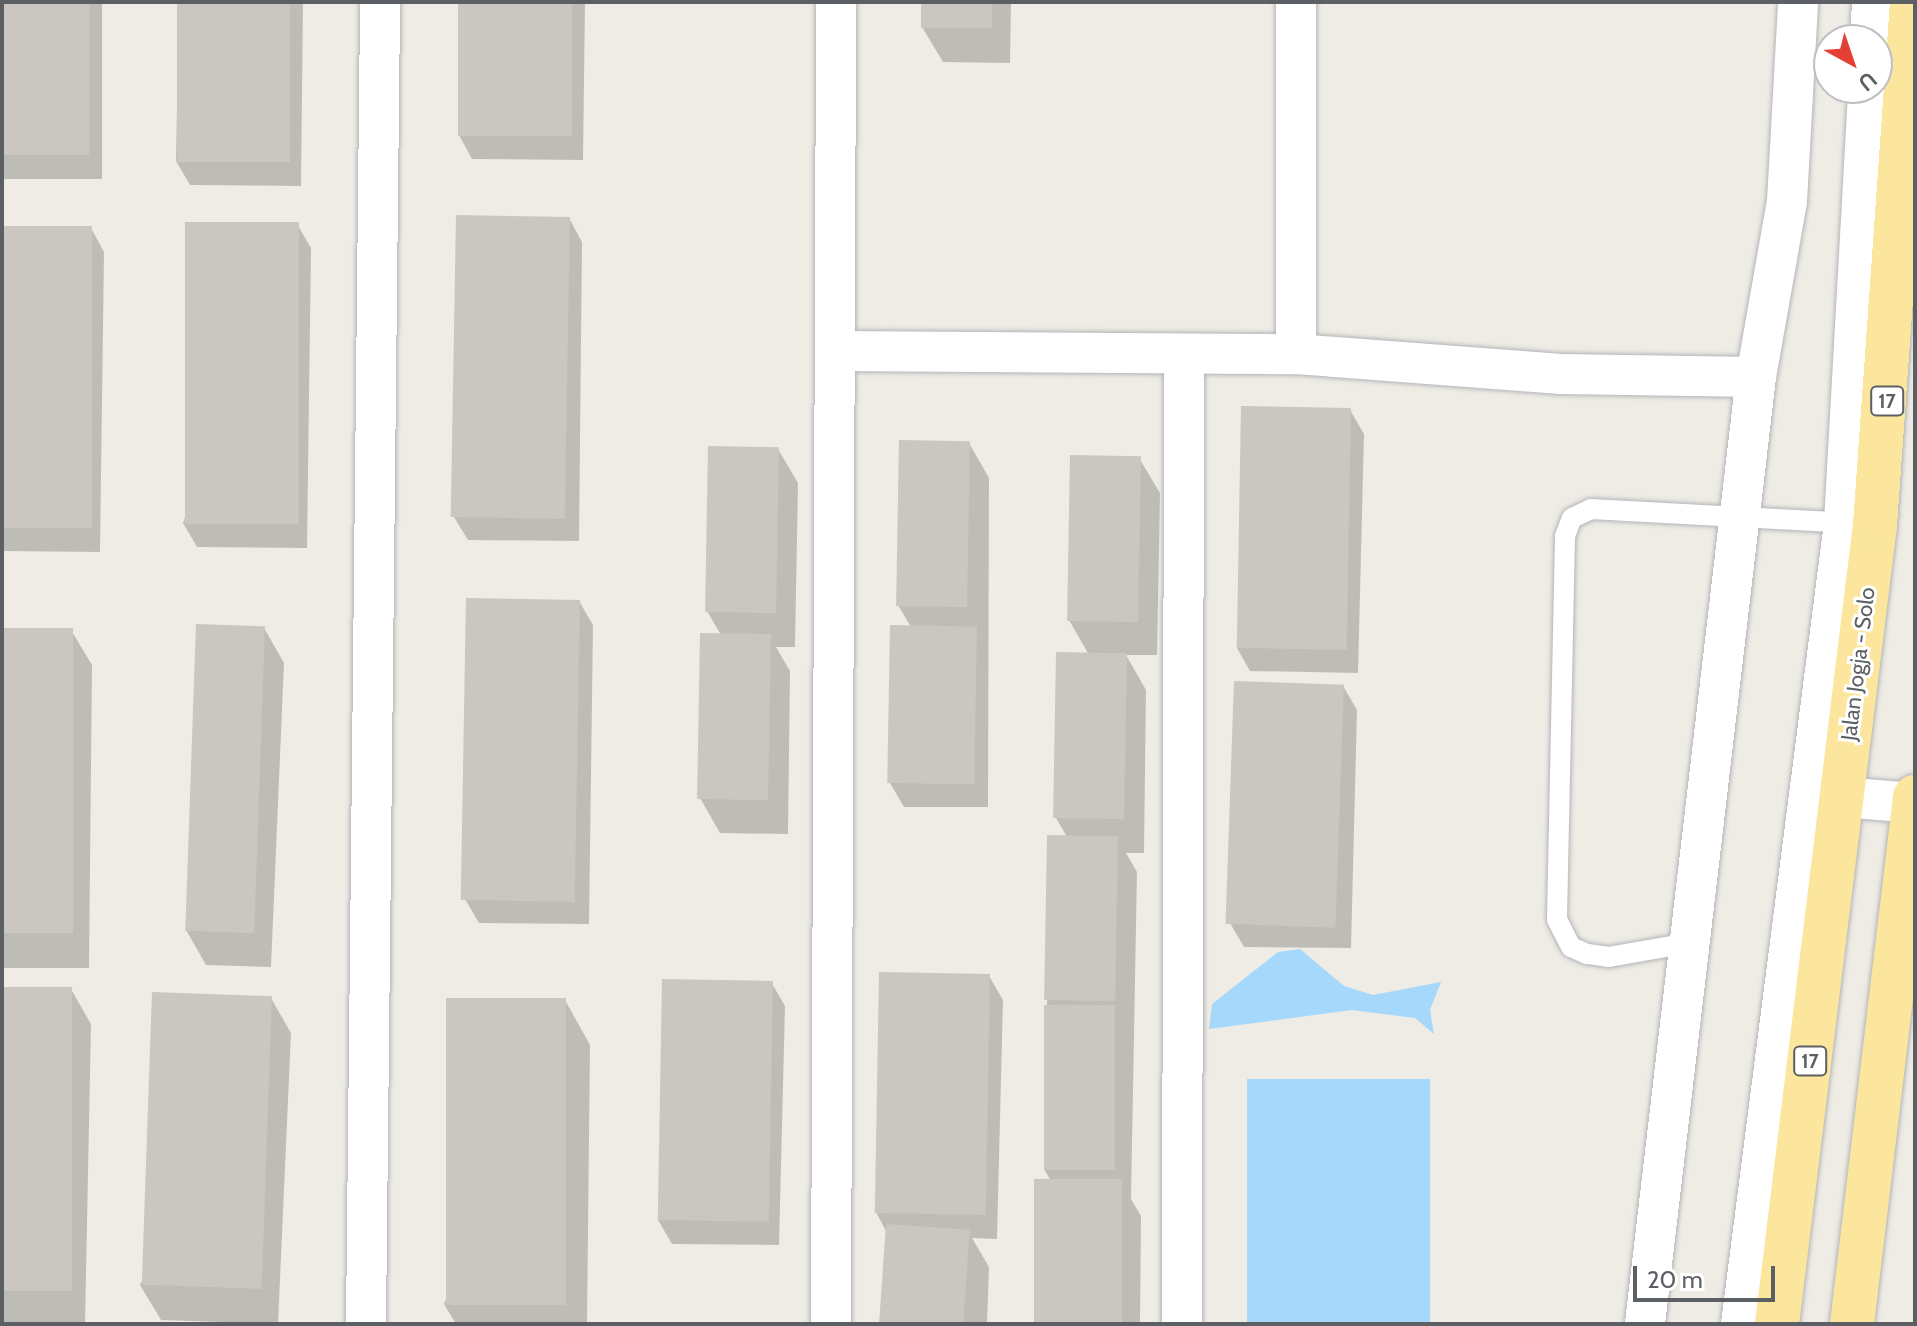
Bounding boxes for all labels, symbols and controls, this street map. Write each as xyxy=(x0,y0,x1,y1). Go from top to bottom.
north arrow xyxy=(1813,24,1893,104)
text: U xyxy=(1853,66,1882,97)
road number: 17 xyxy=(1869,385,1905,417)
street label: Jalan Jogja - Solo xyxy=(1835,586,1881,742)
road number: 17 xyxy=(1792,1045,1828,1077)
scale bar xyxy=(1637,1250,1779,1300)
text: 20 m xyxy=(1647,1265,1703,1294)

